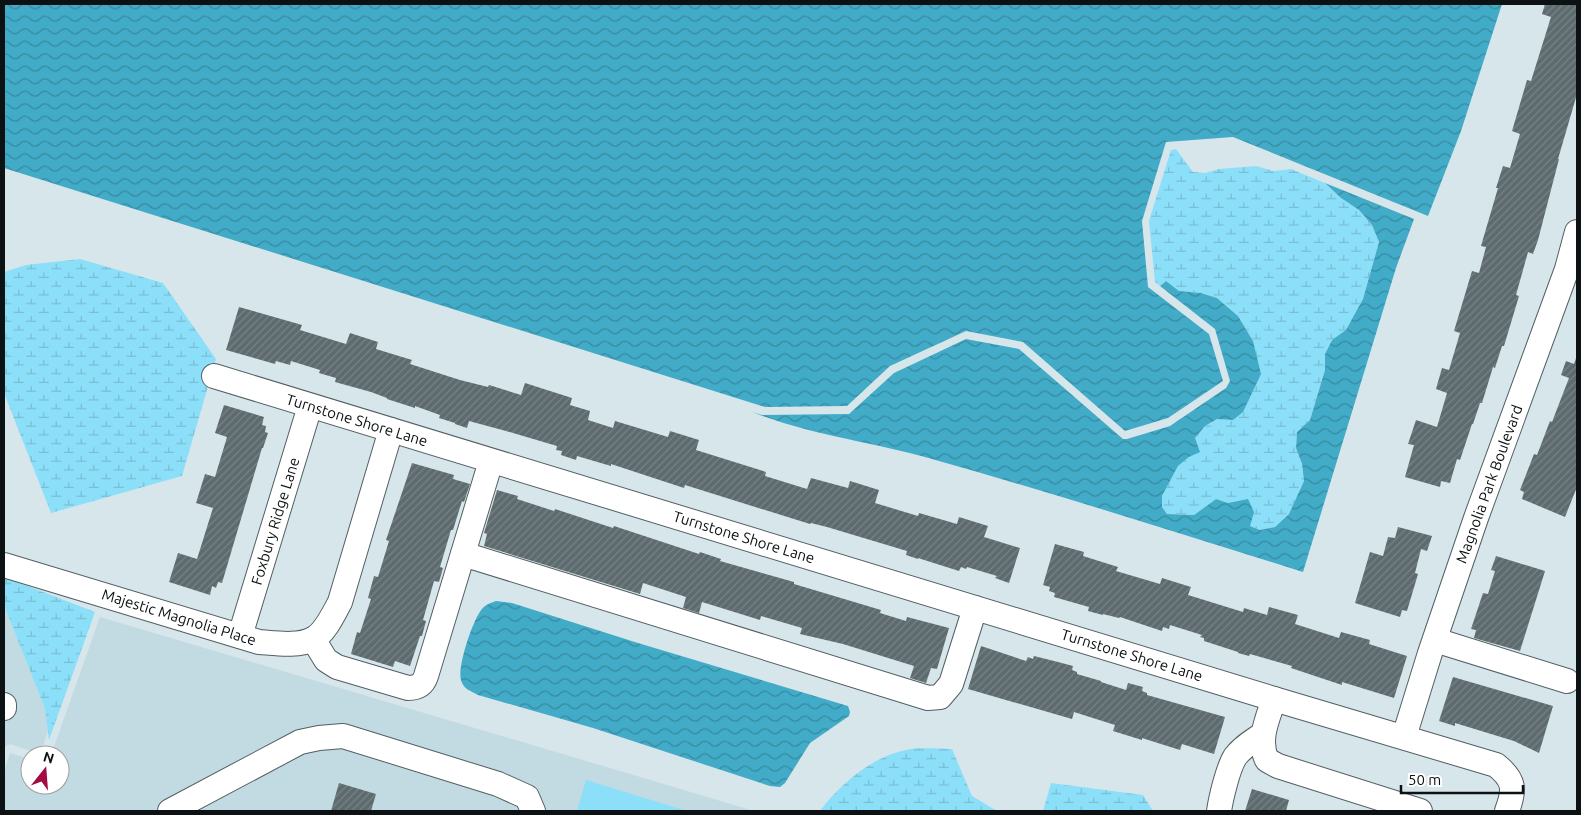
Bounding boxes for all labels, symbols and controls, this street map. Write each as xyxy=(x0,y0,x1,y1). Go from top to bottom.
street label: Turnstone Shore Lane xyxy=(284,390,430,450)
street label: Magnolia Park Boulevard xyxy=(1452,403,1526,565)
street label: Foxbury Ridge Lane xyxy=(248,455,302,587)
street label: Turnstone Shore Lane xyxy=(671,507,817,567)
street label: Majestic Magnolia Place xyxy=(100,585,258,649)
street label: Turnstone Shore Lane xyxy=(1059,625,1205,685)
north arrow xyxy=(20,745,70,795)
text: N xyxy=(41,748,56,767)
scale bar xyxy=(1401,762,1524,794)
text: 50 m xyxy=(1408,771,1441,788)

